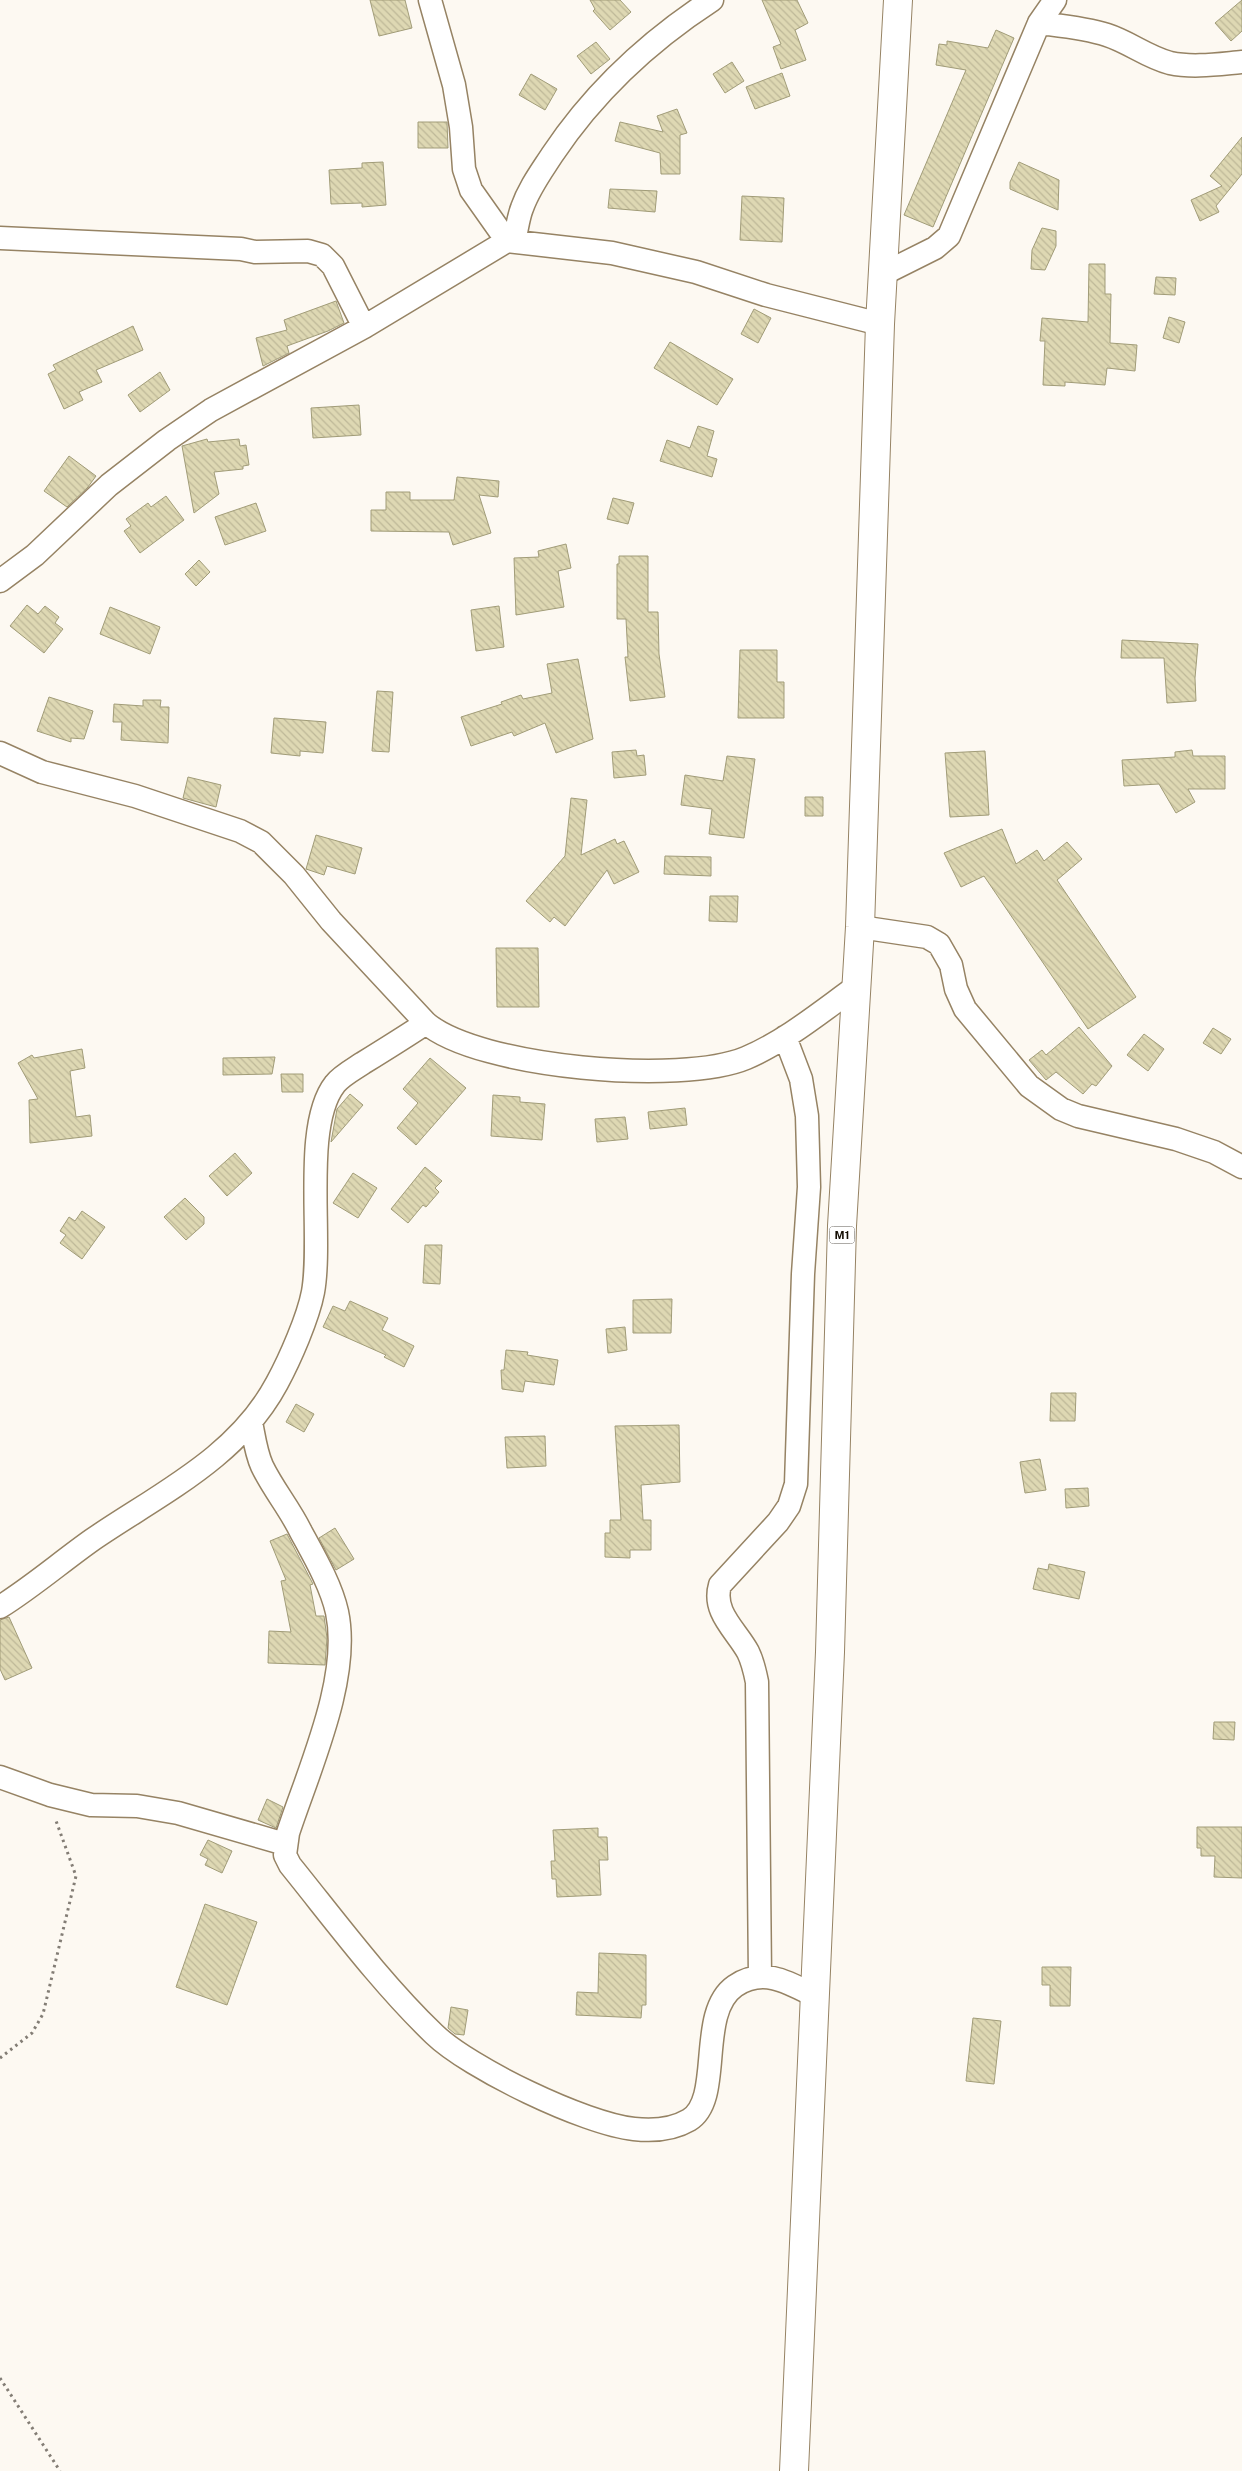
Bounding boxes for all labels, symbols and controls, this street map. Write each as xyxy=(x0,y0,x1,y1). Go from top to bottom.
road number: M1 xyxy=(830,1226,854,1244)

